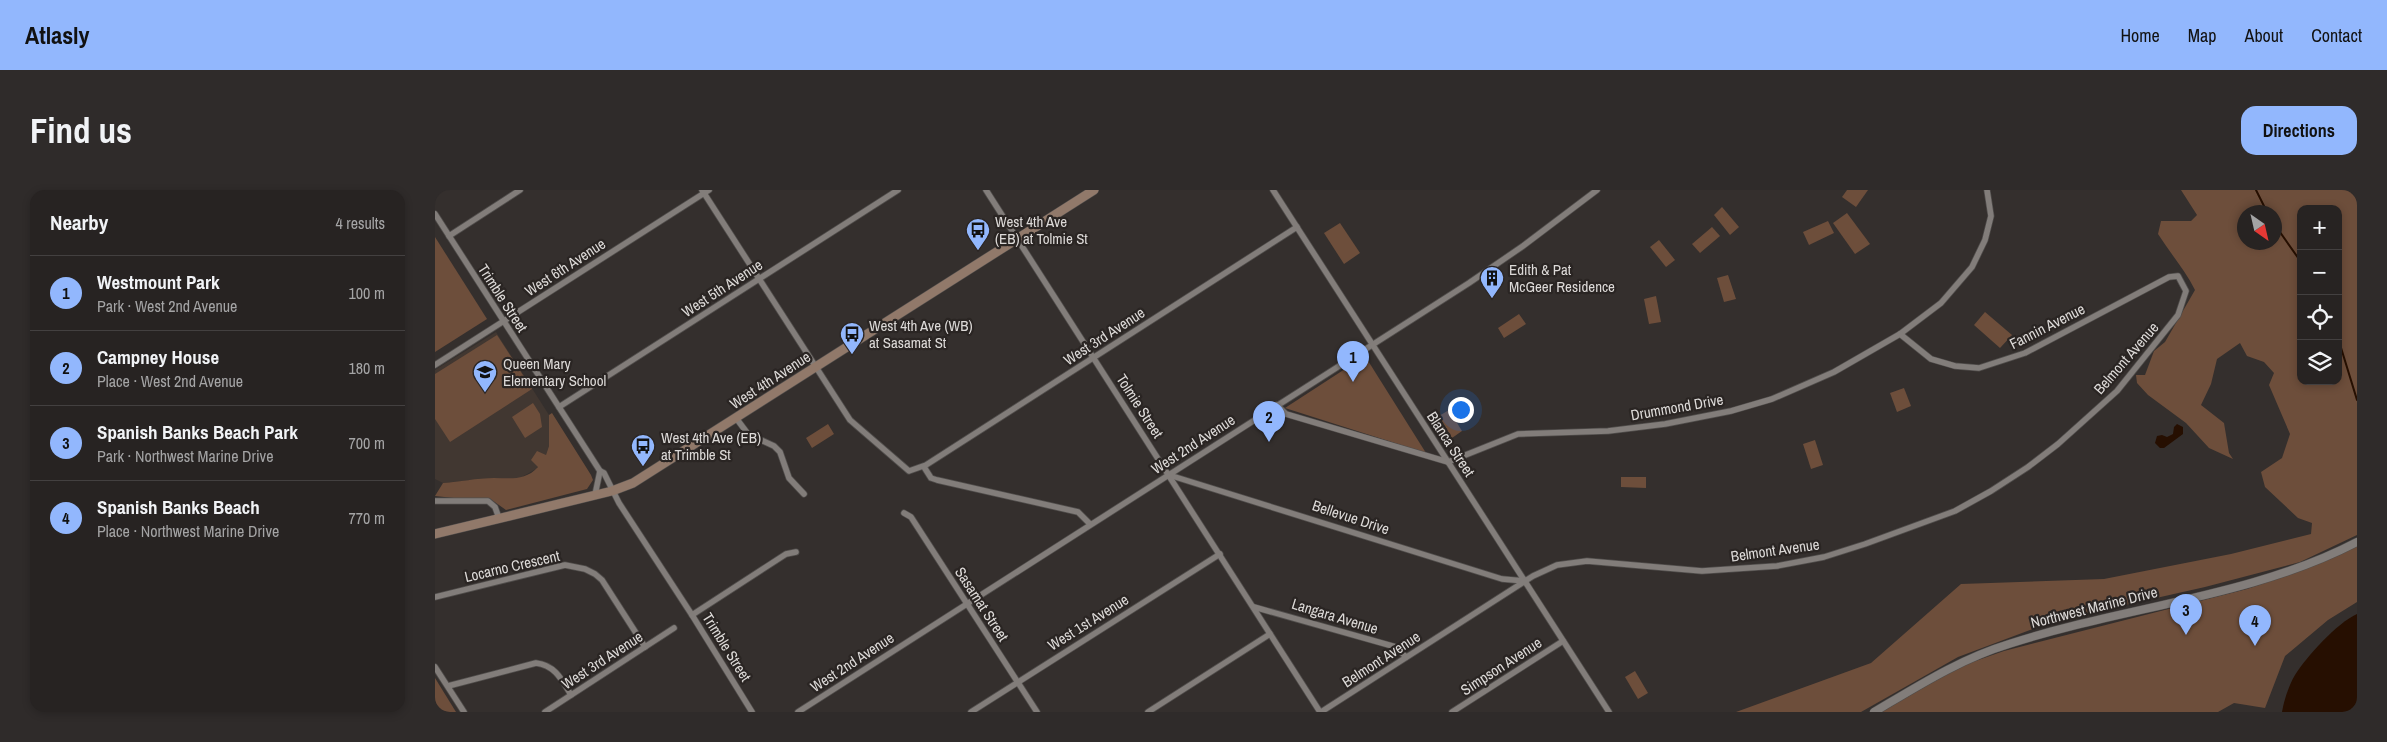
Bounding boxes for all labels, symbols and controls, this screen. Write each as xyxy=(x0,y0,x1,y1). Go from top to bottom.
text: Atlasly xyxy=(25,19,90,51)
text: Home xyxy=(2120,23,2160,48)
text: Map xyxy=(2188,23,2217,48)
text: About xyxy=(2245,23,2283,48)
text: Contact xyxy=(2311,23,2362,48)
button: Directions xyxy=(2241,106,2357,155)
text: Find us xyxy=(30,107,132,154)
north arrow xyxy=(2237,205,2282,250)
map controls xyxy=(2297,205,2342,385)
button: + xyxy=(2297,205,2342,250)
text: Nearby xyxy=(50,208,108,237)
place label: West 4th Ave (EB) at Tolmie St xyxy=(995,211,1088,249)
text: 4 results xyxy=(335,212,385,234)
bus stop icon: West 4th Ave (EB) at Tolmie St xyxy=(965,217,991,251)
street label: West 6th Avenue xyxy=(520,233,610,301)
button: − xyxy=(2297,250,2342,295)
street label: West 5th Avenue xyxy=(677,254,767,322)
place label: Edith & Pat McGeer Residence xyxy=(1509,259,1615,297)
street label: Trimble Street xyxy=(473,260,533,337)
building icon: Edith & Pat McGeer Residence xyxy=(1479,265,1505,299)
text: Westmount Park xyxy=(97,269,220,295)
text: 1 xyxy=(62,282,70,304)
text: 100 m xyxy=(349,282,385,304)
text: Park · West 2nd Avenue xyxy=(97,295,237,317)
button: locate xyxy=(2297,295,2342,340)
street label: Fannin Avenue xyxy=(2006,298,2088,354)
street label: West 3rd Avenue xyxy=(1059,302,1149,370)
place label: West 4th Ave (WB) at Sasamat St xyxy=(869,315,973,353)
street label: Belmont Avenue xyxy=(2089,317,2163,399)
bus stop icon: West 4th Ave (WB) at Sasamat St xyxy=(839,321,865,355)
button: layers xyxy=(2297,340,2342,385)
pin: 1 xyxy=(1337,341,1369,382)
text: Campney House xyxy=(97,344,219,370)
street label: West 4th Avenue xyxy=(725,346,815,414)
place label: Queen Mary Elementary School xyxy=(503,353,606,391)
text: 2 xyxy=(62,357,70,379)
text: 180 m xyxy=(349,357,385,379)
school or university icon: Queen Mary Elementary School xyxy=(472,359,498,393)
text: Place · West 2nd Avenue xyxy=(97,370,243,392)
street label: Tolmie Street xyxy=(1111,370,1169,443)
street label: Drummond Drive xyxy=(1629,389,1725,425)
your location xyxy=(1448,397,1474,423)
pin: 2 xyxy=(1253,401,1285,442)
street label: Blanca Street xyxy=(1422,407,1480,481)
street label: West 2nd Avenue xyxy=(1147,409,1239,479)
text: Spanish Banks Beach Park xyxy=(97,419,298,445)
place label: West 4th Ave (EB) at Trimble St xyxy=(661,427,761,465)
text: 3 xyxy=(62,432,70,454)
text: 700 m xyxy=(349,432,385,454)
bus stop icon: West 4th Ave (EB) at Trimble St xyxy=(630,433,656,467)
text: Park · Northwest Marine Drive xyxy=(97,445,273,467)
text: Spanish Banks Beach xyxy=(97,494,260,520)
street label: Bellevue Drive xyxy=(1310,495,1392,539)
text: 4 xyxy=(62,507,70,529)
text: 770 m xyxy=(349,507,385,529)
text: Place · Northwest Marine Drive xyxy=(97,520,279,542)
street label: Belmont Avenue xyxy=(1729,533,1821,567)
street label: Locarno Crescent xyxy=(462,545,562,587)
street label: Sasamat Street xyxy=(950,563,1014,646)
street label: Northwest Marine Drive xyxy=(2028,581,2160,633)
street label: West 1st Avenue xyxy=(1043,589,1133,655)
street label: Langara Avenue xyxy=(1289,593,1381,639)
pin: 3 xyxy=(2170,594,2202,635)
pin: 4 xyxy=(2239,605,2271,646)
street label: Trimble Street xyxy=(698,609,757,686)
street label: West 3rd Avenue xyxy=(557,626,647,694)
street label: Belmont Avenue xyxy=(1338,626,1424,692)
street label: West 2nd Avenue xyxy=(806,627,898,697)
street label: Simpson Avenue xyxy=(1456,632,1546,700)

